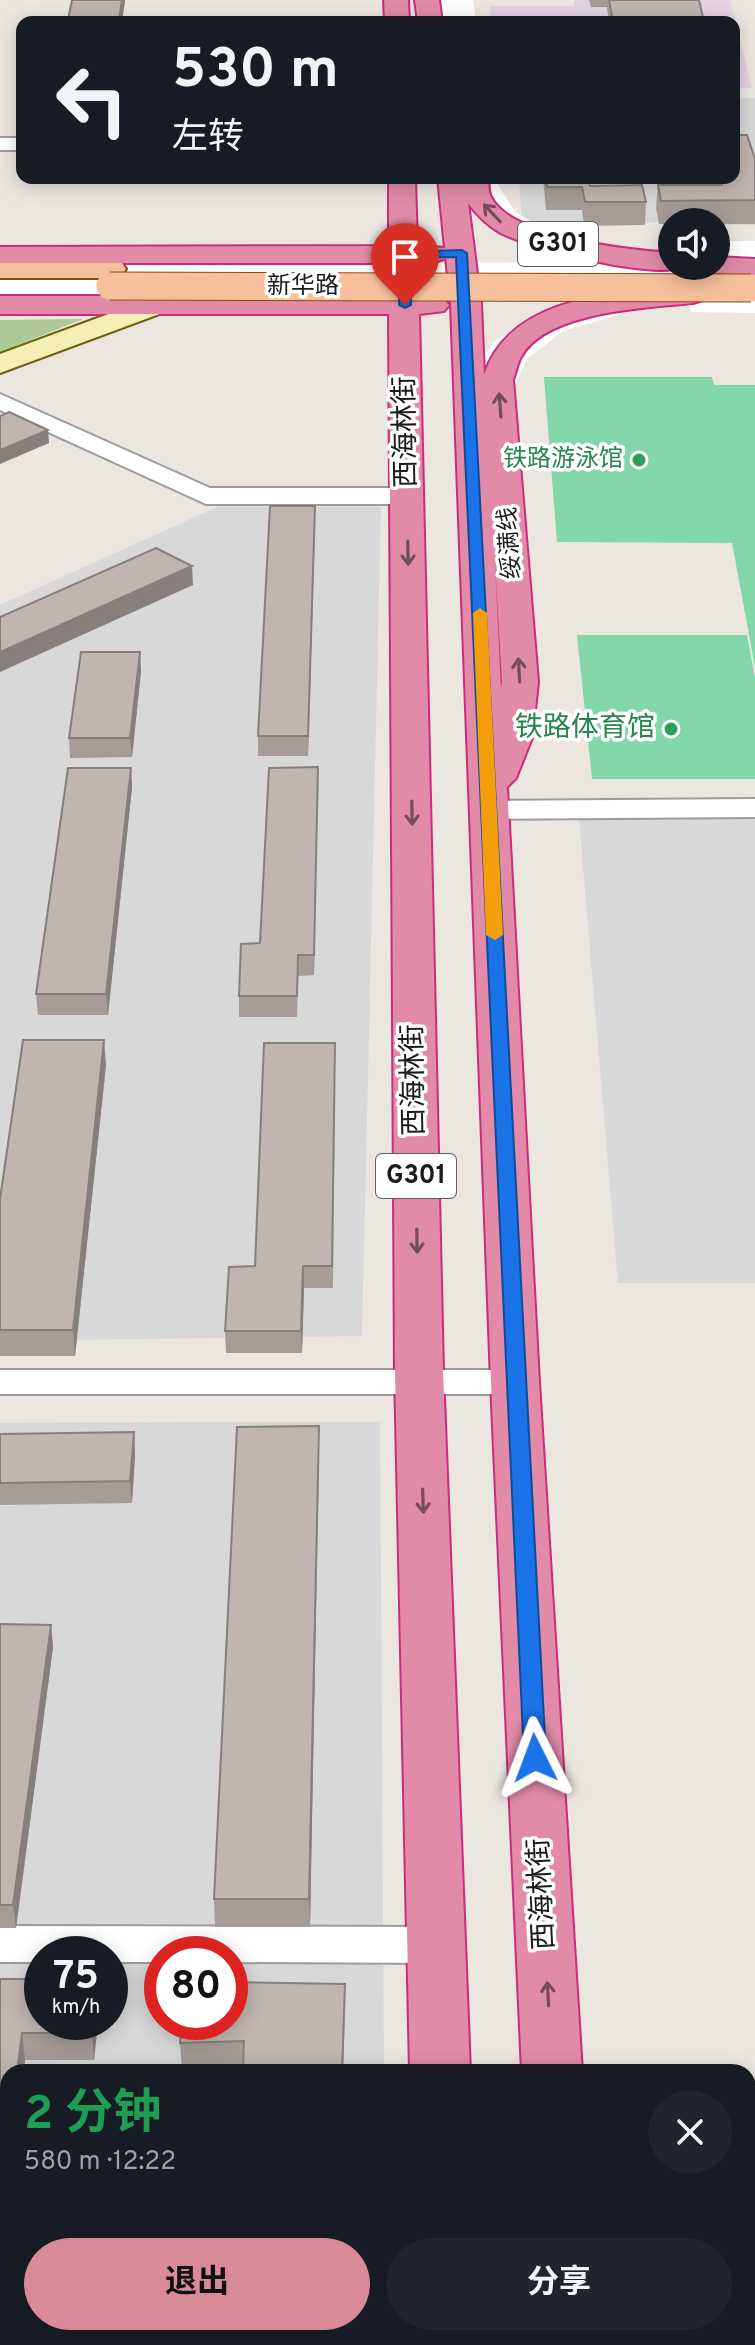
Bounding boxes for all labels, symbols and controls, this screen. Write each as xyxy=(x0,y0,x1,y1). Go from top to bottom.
text: 530 m xyxy=(172,37,339,107)
icon: left xyxy=(40,48,144,152)
text: 左转 xyxy=(172,116,244,162)
one-way arrow xyxy=(483,203,502,223)
map controls xyxy=(658,208,730,280)
button: sound xyxy=(658,208,730,280)
road number: G301 xyxy=(518,222,598,266)
pin xyxy=(371,223,439,305)
icon: arrive xyxy=(383,235,427,279)
street label: 新华路 xyxy=(267,272,339,302)
street label: 西海林街 xyxy=(388,376,426,488)
one-way arrow xyxy=(492,392,507,419)
place label: 铁路游泳馆 xyxy=(503,445,623,475)
marker: 铁路游泳馆 xyxy=(630,451,648,469)
street label: 绥满线 xyxy=(494,506,528,580)
one-way arrow xyxy=(401,539,416,566)
one-way arrow xyxy=(512,657,527,684)
place label: 铁路体育馆 xyxy=(515,711,655,747)
marker: 铁路体育馆 xyxy=(662,720,680,738)
one-way arrow xyxy=(404,799,420,826)
street label: 西海林街 xyxy=(396,1024,434,1136)
road number: G301 xyxy=(376,1154,456,1198)
one-way arrow xyxy=(409,1227,425,1254)
one-way arrow xyxy=(415,1487,431,1514)
position arrow xyxy=(493,1716,577,1800)
street label: 西海林街 xyxy=(522,1837,564,1951)
speed limit sign: 80 xyxy=(144,1936,248,2040)
text: 75 xyxy=(53,1953,99,2003)
one-way arrow xyxy=(540,1981,555,2008)
text: km/h xyxy=(52,1995,100,2021)
text: 2 分钟 xyxy=(24,2086,161,2146)
button: close xyxy=(648,2090,732,2174)
text: 580 m · 12:22 xyxy=(24,2146,176,2179)
button: 退出 xyxy=(24,2238,370,2330)
button: 分享 xyxy=(386,2238,732,2330)

